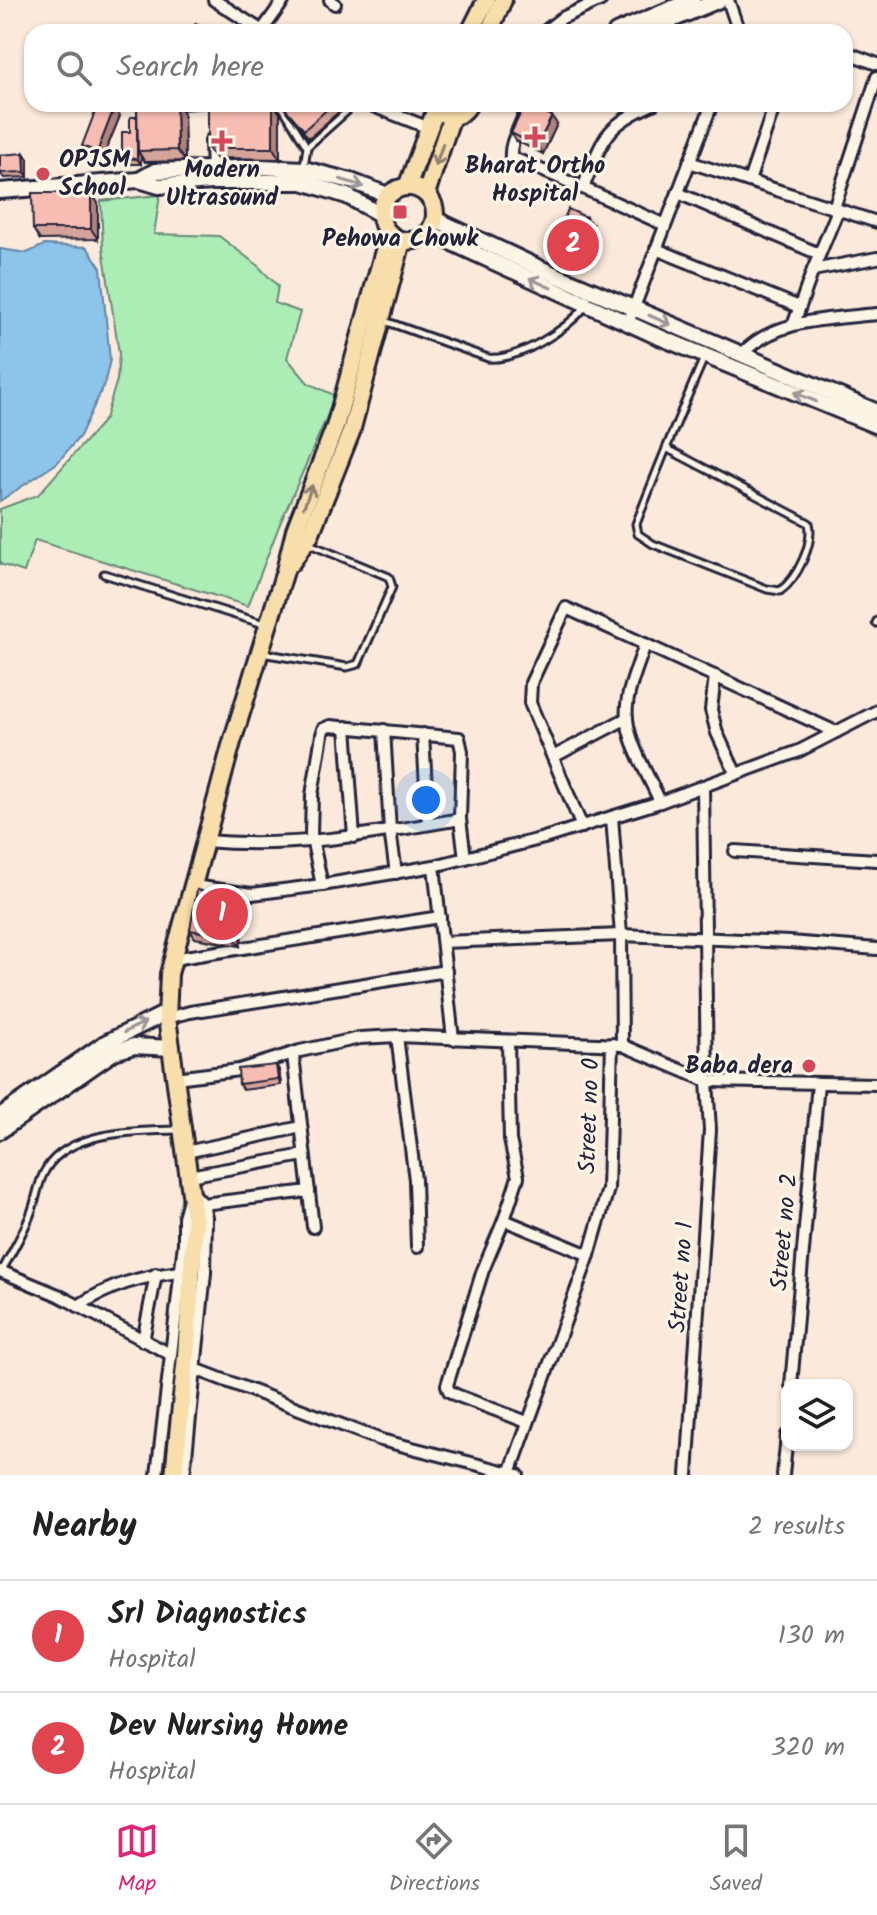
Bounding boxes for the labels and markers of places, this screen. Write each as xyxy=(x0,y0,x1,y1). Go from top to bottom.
marker: Bharat Ortho Hospital xyxy=(524,126,546,148)
marker: Modern Ultrasound xyxy=(211,130,233,152)
place label: OPJSM School xyxy=(59,141,131,208)
place label: Bharat Ortho Hospital xyxy=(465,147,605,214)
place label: Modern Ultrasound xyxy=(166,151,279,218)
marker: OPJSM School xyxy=(34,165,52,183)
marker: Pehowa Chowk xyxy=(391,203,409,221)
pin: 2 xyxy=(547,215,599,275)
place label: Pehowa Chowk xyxy=(322,220,479,259)
pin: 1 xyxy=(196,884,248,944)
place label: Baba dera xyxy=(685,1047,793,1086)
marker: Baba dera xyxy=(800,1057,818,1075)

